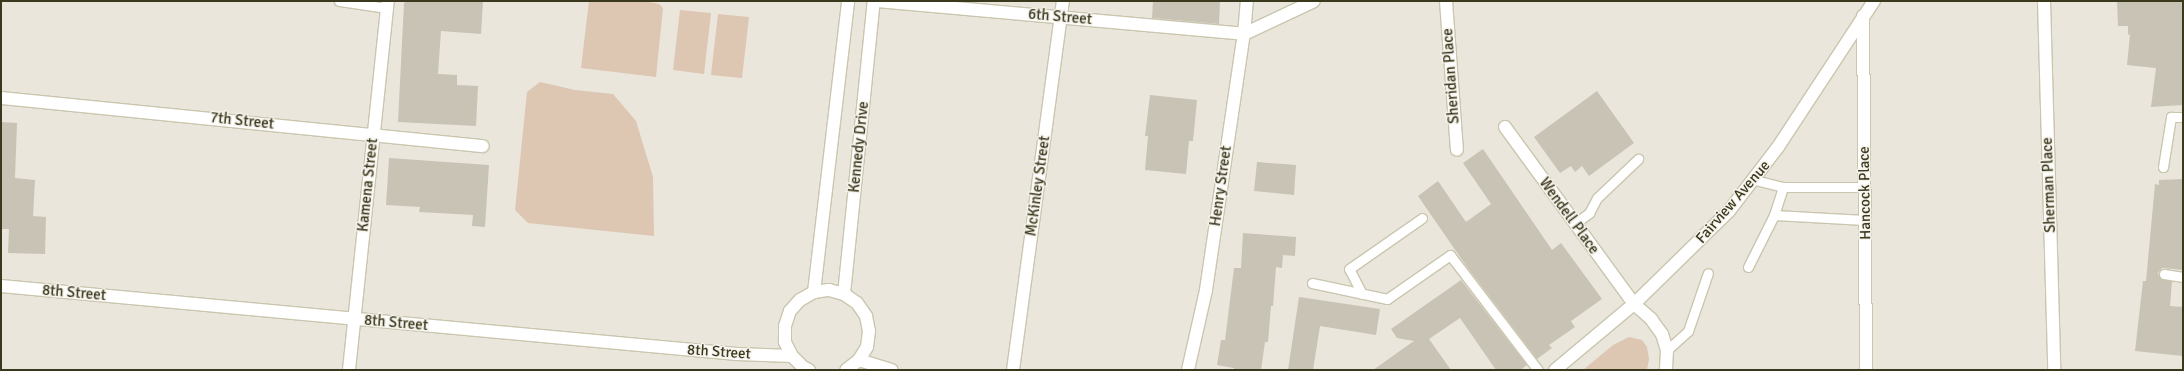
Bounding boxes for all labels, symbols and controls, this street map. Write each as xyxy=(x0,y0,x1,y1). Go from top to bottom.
street label: 6th Street xyxy=(1027,5,1093,29)
street label: Sheridan Place xyxy=(1439,28,1463,124)
street label: Kennedy Drive xyxy=(845,100,873,194)
street label: 7th Street xyxy=(209,109,275,133)
street label: McKinley Street xyxy=(1022,135,1054,237)
street label: Kamena Street xyxy=(354,137,382,233)
street label: Sherman Place xyxy=(2038,137,2060,233)
street label: Henry Street xyxy=(1206,145,1236,227)
street label: Hancock Place xyxy=(1855,146,1875,240)
street label: Fairview Avenue xyxy=(1692,157,1774,247)
street label: Wendell Place xyxy=(1535,174,1603,258)
street label: 8th Street xyxy=(41,281,107,305)
street label: 8th Street xyxy=(363,311,429,335)
street label: 8th Street xyxy=(687,341,751,363)

